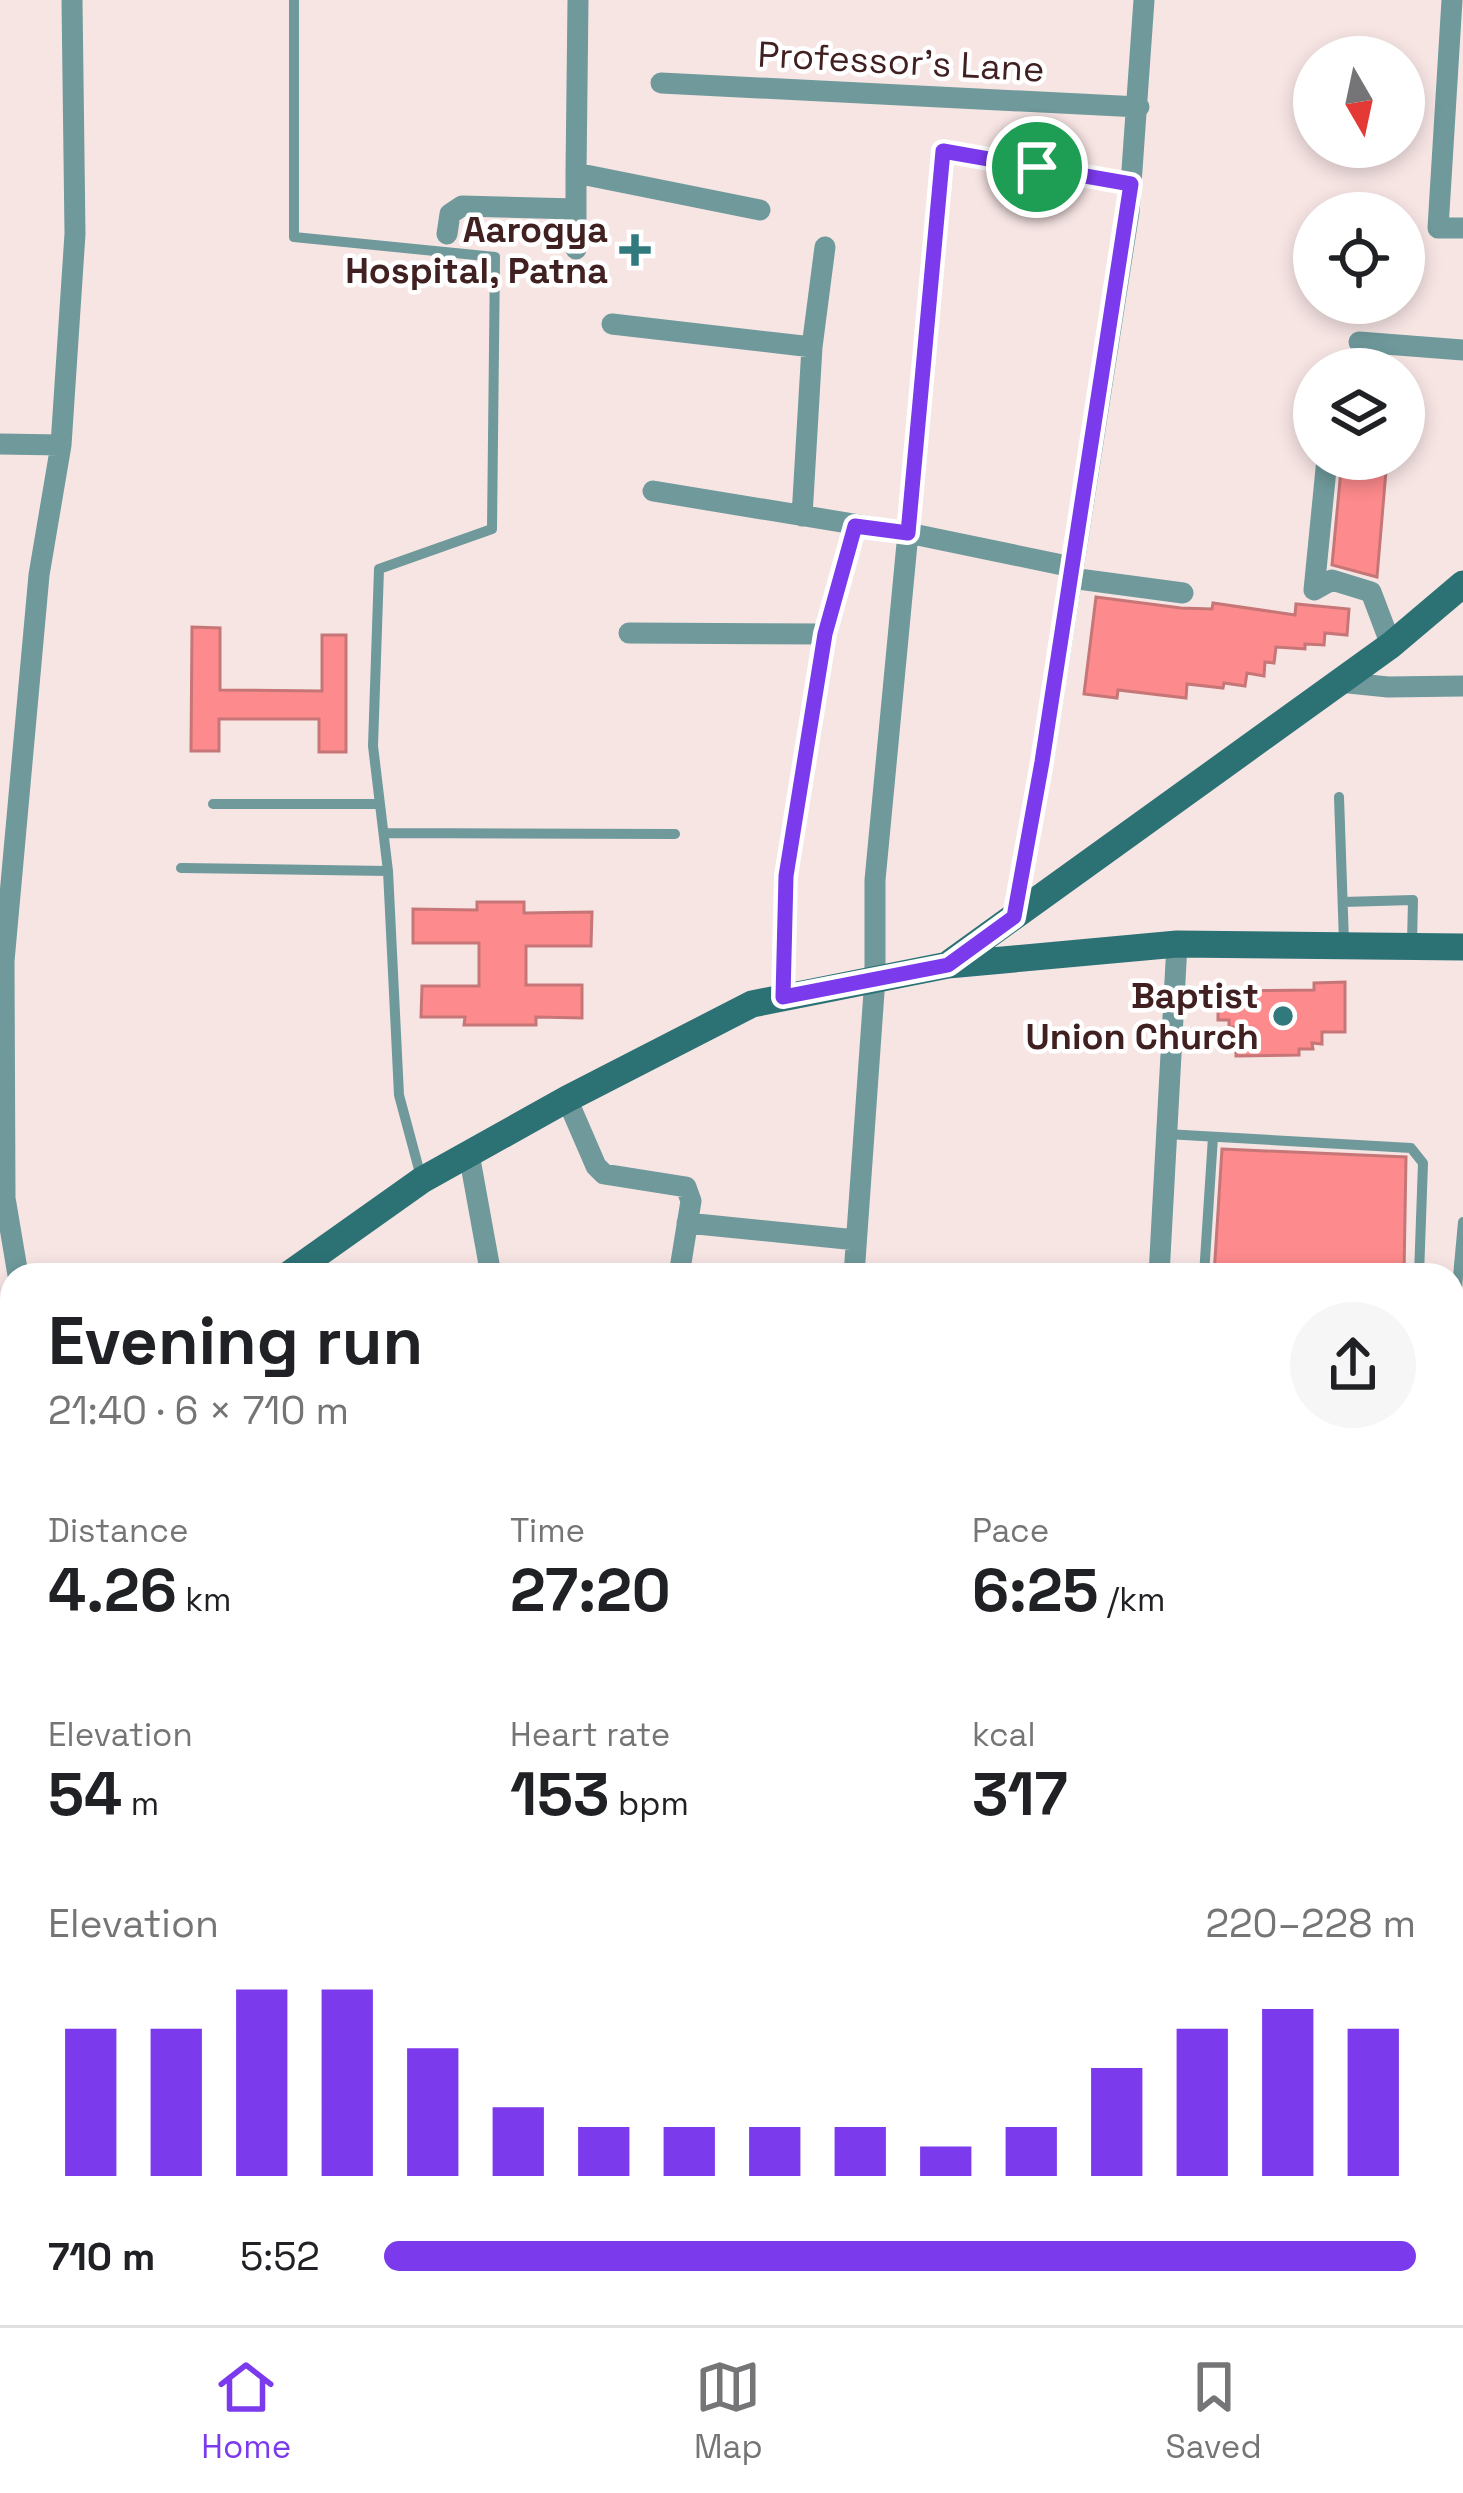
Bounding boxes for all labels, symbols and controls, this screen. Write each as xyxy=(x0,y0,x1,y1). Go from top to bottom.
street label: Professor's Lane xyxy=(756,32,1046,92)
north arrow xyxy=(1293,36,1425,168)
map controls xyxy=(1293,36,1425,480)
pin xyxy=(986,116,1088,218)
icon: arrive xyxy=(1004,134,1070,200)
button: locate xyxy=(1293,192,1425,324)
place label: Aarogya Hospital, Patna xyxy=(345,207,608,294)
marker: Aarogya Hospital, Patna xyxy=(619,234,651,266)
button: layers xyxy=(1293,348,1425,480)
place label: Baptist Union Church xyxy=(1026,973,1259,1060)
marker: Baptist Union Church xyxy=(1270,1003,1296,1029)
text: Evening run xyxy=(48,1299,423,1383)
button: share xyxy=(1290,1302,1416,1428)
text: 21:40 · 6 × 710 m xyxy=(48,1386,349,1435)
text: Distance xyxy=(48,1510,189,1552)
text: Time xyxy=(510,1510,585,1552)
text: Pace xyxy=(972,1510,1049,1552)
text: 4.26 xyxy=(48,1552,177,1629)
text: 27:20 xyxy=(510,1552,671,1629)
text: 6:25 xyxy=(972,1552,1099,1629)
text: km xyxy=(177,1579,231,1621)
text: /km xyxy=(1099,1579,1165,1621)
text: Elevation xyxy=(48,1714,193,1756)
text: Heart rate xyxy=(510,1714,670,1756)
text: kcal xyxy=(972,1714,1036,1756)
text: 54 xyxy=(48,1756,122,1833)
text: 153 xyxy=(510,1756,610,1833)
text: 317 xyxy=(972,1756,1068,1833)
text: m xyxy=(122,1783,159,1825)
text: bpm xyxy=(610,1783,689,1825)
text: Elevation xyxy=(48,1899,219,1948)
text: 220–228 m xyxy=(1205,1899,1416,1948)
text: 710 m xyxy=(48,2232,155,2281)
text: 5:52 xyxy=(240,2232,320,2281)
tab: Home xyxy=(201,2354,291,2468)
tab: Map xyxy=(694,2354,763,2468)
tab: Saved xyxy=(1165,2354,1262,2468)

